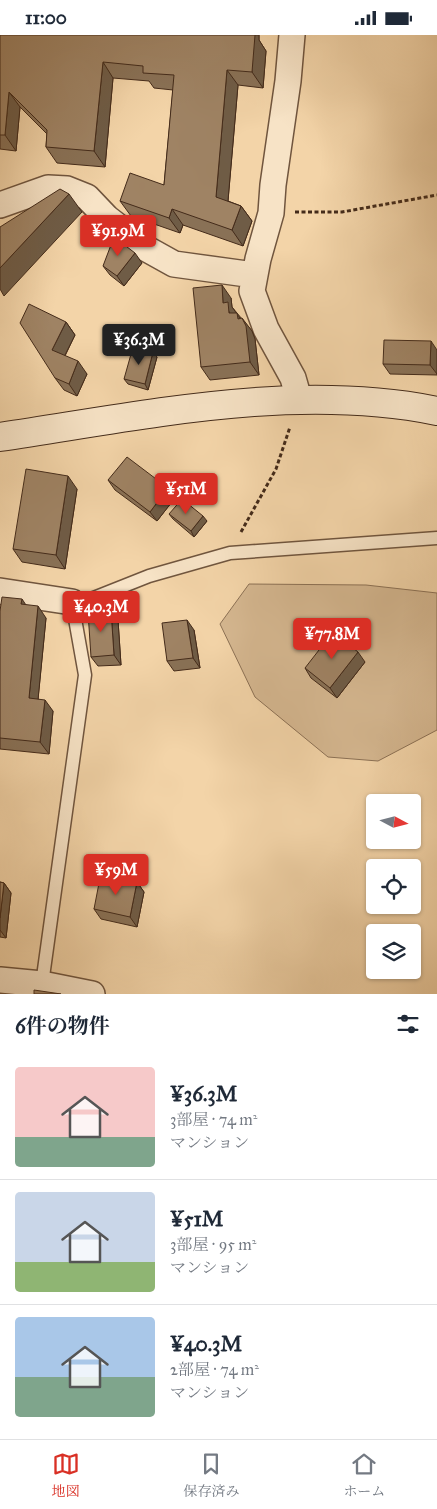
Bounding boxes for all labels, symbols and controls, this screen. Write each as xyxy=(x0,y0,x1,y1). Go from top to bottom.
text: 11:00 xyxy=(25,6,67,29)
pin: ¥91.9M xyxy=(77,215,159,257)
text: ¥91.9M xyxy=(91,221,145,240)
pin: ¥36.3M xyxy=(98,323,180,366)
text: ¥36.3M xyxy=(113,330,165,349)
pin: ¥51M xyxy=(156,473,216,515)
text: ¥51M xyxy=(166,479,206,498)
pin: ¥40.3M xyxy=(60,591,142,633)
text: ¥40.3M xyxy=(74,597,128,616)
pin: ¥77.8M xyxy=(291,617,373,660)
text: ¥77.8M xyxy=(304,624,360,643)
north arrow xyxy=(366,794,421,849)
map controls xyxy=(366,794,421,979)
pin: ¥59M xyxy=(86,853,146,896)
button: locate xyxy=(366,859,421,914)
text: ¥59M xyxy=(94,860,138,879)
button: layers xyxy=(366,924,421,979)
icon: filters xyxy=(394,1010,422,1038)
text: 6件の物件 xyxy=(15,1013,110,1039)
text: ¥36.3M xyxy=(170,1081,237,1107)
icon: home xyxy=(55,1087,115,1147)
text: 3部屋 · 74 m² xyxy=(170,1110,257,1129)
text: マンション xyxy=(170,1133,249,1152)
text: ¥51M xyxy=(170,1206,224,1232)
icon: home xyxy=(55,1212,115,1272)
text: 3部屋 · 95 m² xyxy=(170,1235,256,1254)
text: マンション xyxy=(170,1258,249,1277)
text: ¥40.3M xyxy=(170,1331,242,1357)
icon: home xyxy=(55,1337,115,1397)
text: 2部屋 · 74 m² xyxy=(170,1360,259,1379)
text: マンション xyxy=(170,1383,249,1402)
tab: 地図 xyxy=(52,1450,80,1500)
tab: 保存済み xyxy=(183,1450,239,1500)
tab: ホーム xyxy=(343,1450,385,1500)

